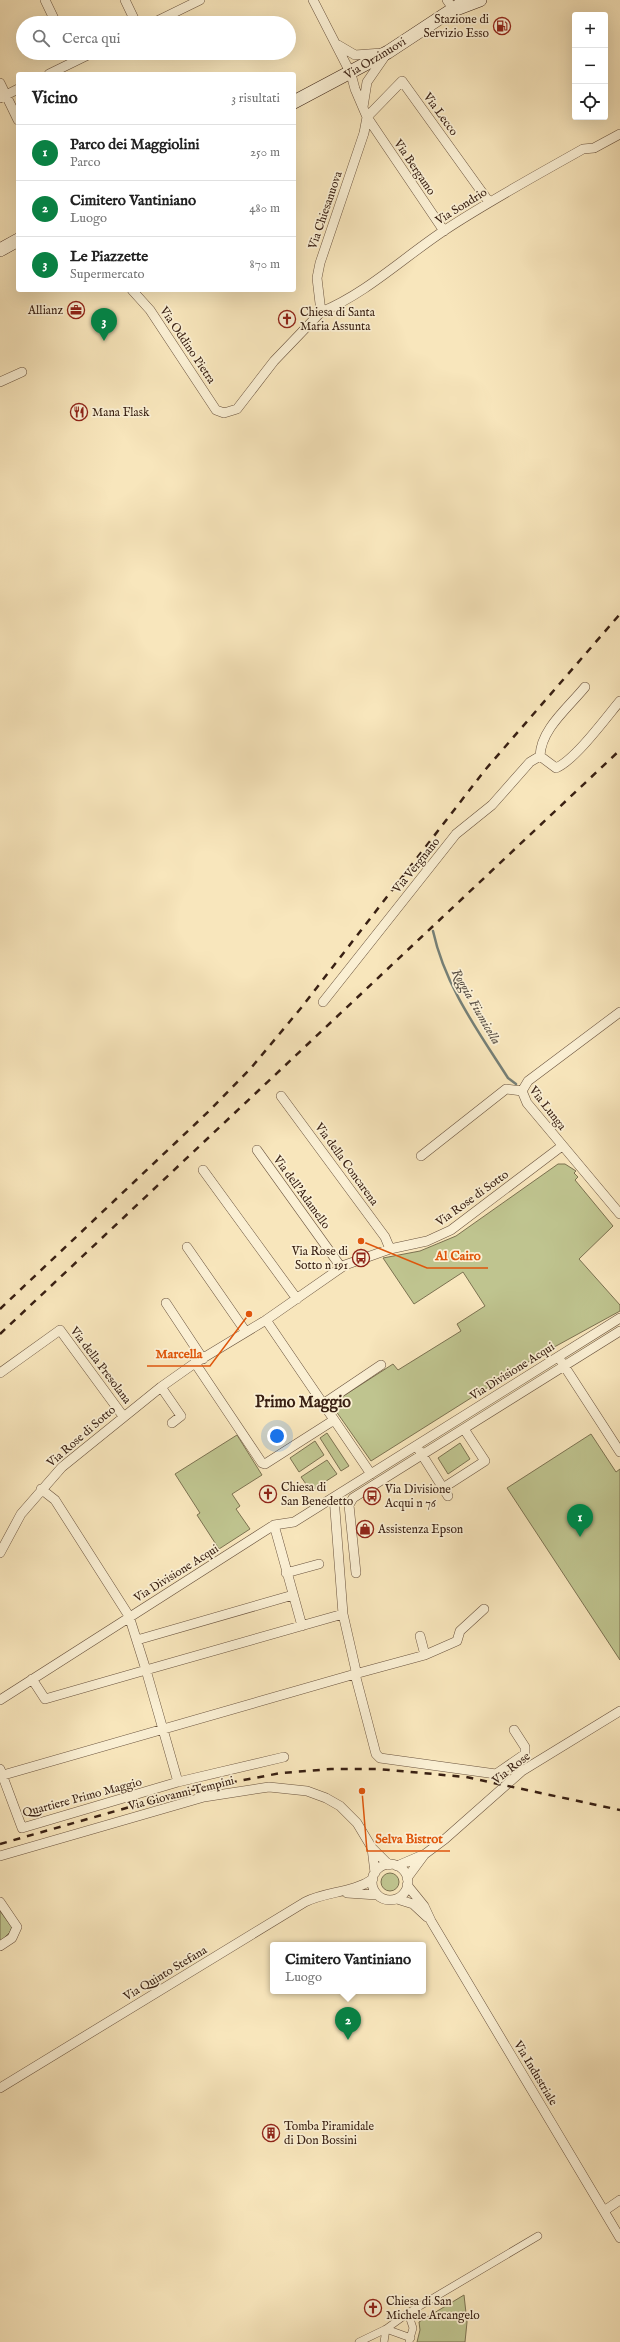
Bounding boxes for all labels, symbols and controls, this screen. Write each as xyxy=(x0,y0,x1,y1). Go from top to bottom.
place label: Stazione di Servizio Esso xyxy=(423,12,490,41)
map controls xyxy=(572,12,608,120)
button: + xyxy=(572,12,608,48)
search box xyxy=(16,16,296,60)
fuel station icon: Stazione di Servizio Esso xyxy=(492,16,512,36)
icon: search xyxy=(30,27,52,49)
text: Cerca qui xyxy=(62,29,121,48)
street label: Via Orzinuovi xyxy=(341,34,409,83)
button: − xyxy=(572,48,608,84)
button: locate xyxy=(572,84,608,120)
text: Vicino xyxy=(32,88,78,109)
street label: Via Lecco xyxy=(419,89,462,139)
text: 3 risultati xyxy=(231,90,280,107)
text: Parco dei Maggiolini xyxy=(70,135,200,154)
street label: Via Bergamo xyxy=(390,136,439,198)
text: 1 xyxy=(43,144,47,161)
text: 250 m xyxy=(250,144,280,161)
text: Parco xyxy=(70,154,100,171)
street label: Via Chiesanuova xyxy=(305,169,346,252)
street label: Via Sondrio xyxy=(432,184,490,229)
text: Cimitero Vantiniano xyxy=(70,191,196,210)
text: 2 xyxy=(42,200,48,217)
text: 480 m xyxy=(249,200,280,217)
text: Luogo xyxy=(70,210,107,227)
text: Le Piazzette xyxy=(70,247,148,266)
text: 3 xyxy=(43,256,47,273)
text: 870 m xyxy=(250,256,280,273)
text: Supermercato xyxy=(70,266,145,283)
office icon: Allianz xyxy=(66,300,86,320)
place label: Allianz xyxy=(27,303,63,318)
street label: Via Oddino Pietra xyxy=(156,303,219,387)
place label: Chiesa di Santa Maria Assunta xyxy=(300,305,376,334)
pin: 3 xyxy=(91,308,117,341)
church icon: Chiesa di Santa Maria Assunta xyxy=(277,309,297,329)
restaurant icon: Mana Flask xyxy=(69,402,89,422)
place label: Mana Flask xyxy=(92,405,150,420)
street label: Via Vergnano xyxy=(389,834,444,897)
water label: Roggia Fiumicella xyxy=(446,966,504,1048)
street label: Via Lunga xyxy=(525,1083,570,1134)
street label: Via della Concarena xyxy=(311,1119,382,1209)
street label: Via dell'Adamello xyxy=(269,1152,334,1233)
street label: Via Rose di Sotto xyxy=(432,1167,512,1230)
callout: Al Cairo xyxy=(427,1243,488,1268)
place label: Via Rose di Sotto n 191 xyxy=(291,1244,348,1273)
bus stop icon: Via Rose di Sotto n 191 xyxy=(351,1248,371,1268)
text: Al Cairo xyxy=(434,1248,481,1265)
street label: Via della Presolana xyxy=(66,1323,135,1407)
street label: Via Divisione Acqui xyxy=(466,1339,558,1405)
callout: Marcella xyxy=(147,1341,210,1366)
text: Marcella xyxy=(156,1346,203,1363)
district label: Primo Maggio xyxy=(255,1393,351,1413)
street label: Via Rose di Sotto xyxy=(43,1402,119,1471)
your location xyxy=(267,1426,287,1446)
place label: Chiesa di San Benedetto xyxy=(281,1480,354,1509)
place label: Via Divisione Acqui n 76 xyxy=(384,1482,451,1512)
church icon: Chiesa di San Benedetto xyxy=(258,1484,278,1504)
bus stop icon: Via Divisione Acqui n 76 xyxy=(362,1486,382,1506)
pin: 1 xyxy=(567,1504,593,1537)
shop icon: Assistenza Epson xyxy=(355,1519,375,1539)
place label: Assistenza Epson xyxy=(377,1522,464,1538)
street label: Via Divisione Acqui xyxy=(130,1541,222,1607)
street label: Via Rose xyxy=(489,1749,534,1789)
street label: Via Giovanni Tempini xyxy=(126,1773,236,1815)
street label: Quartiere Primo Maggio xyxy=(21,1774,144,1821)
callout: Selva Bistrot xyxy=(367,1826,450,1851)
text: Selva Bistrot xyxy=(375,1831,443,1848)
street label: Via Quinto Stefana xyxy=(120,1942,210,2005)
popup xyxy=(270,1942,426,1994)
text: Cimitero Vantiniano xyxy=(285,1950,411,1969)
text: Luogo xyxy=(285,1969,322,1986)
pin: 2 xyxy=(335,2007,361,2040)
street label: Via Industriale xyxy=(510,2037,561,2109)
place label: Tomba Piramidale di Don Bossini xyxy=(284,2119,375,2148)
building icon: Tomba Piramidale di Don Bossini xyxy=(261,2123,281,2143)
place label: Chiesa di San Michele Arcangelo xyxy=(386,2294,480,2323)
church icon: Chiesa di San Michele Arcangelo xyxy=(363,2298,383,2318)

